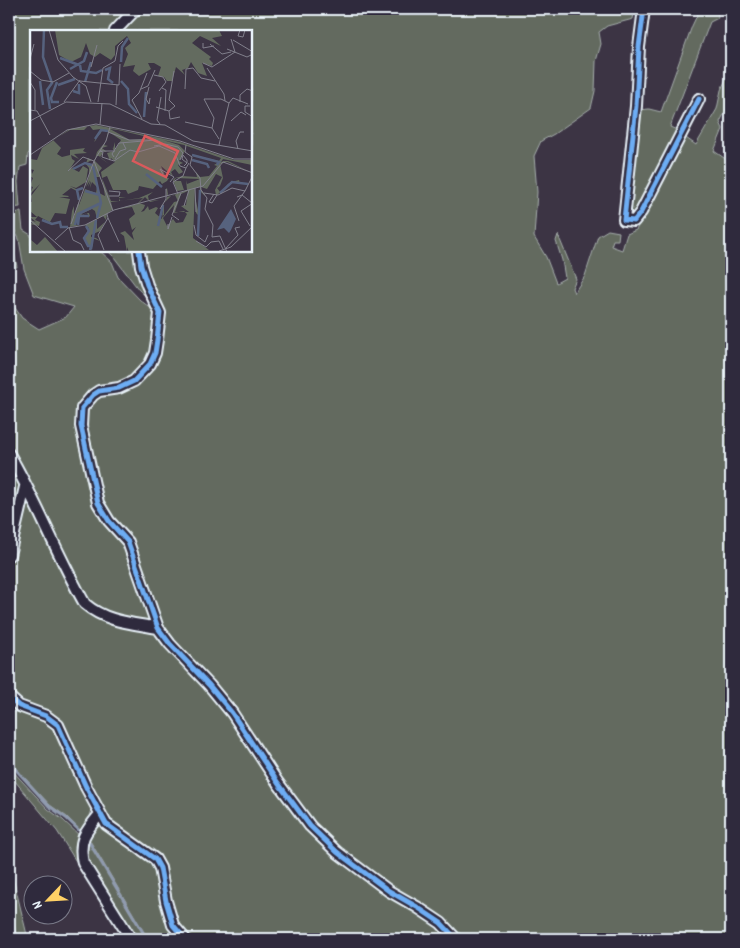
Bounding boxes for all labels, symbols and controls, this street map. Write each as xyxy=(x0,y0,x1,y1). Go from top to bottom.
inset map xyxy=(30,30,252,252)
north arrow xyxy=(22,876,72,926)
text: N xyxy=(27,897,49,912)

